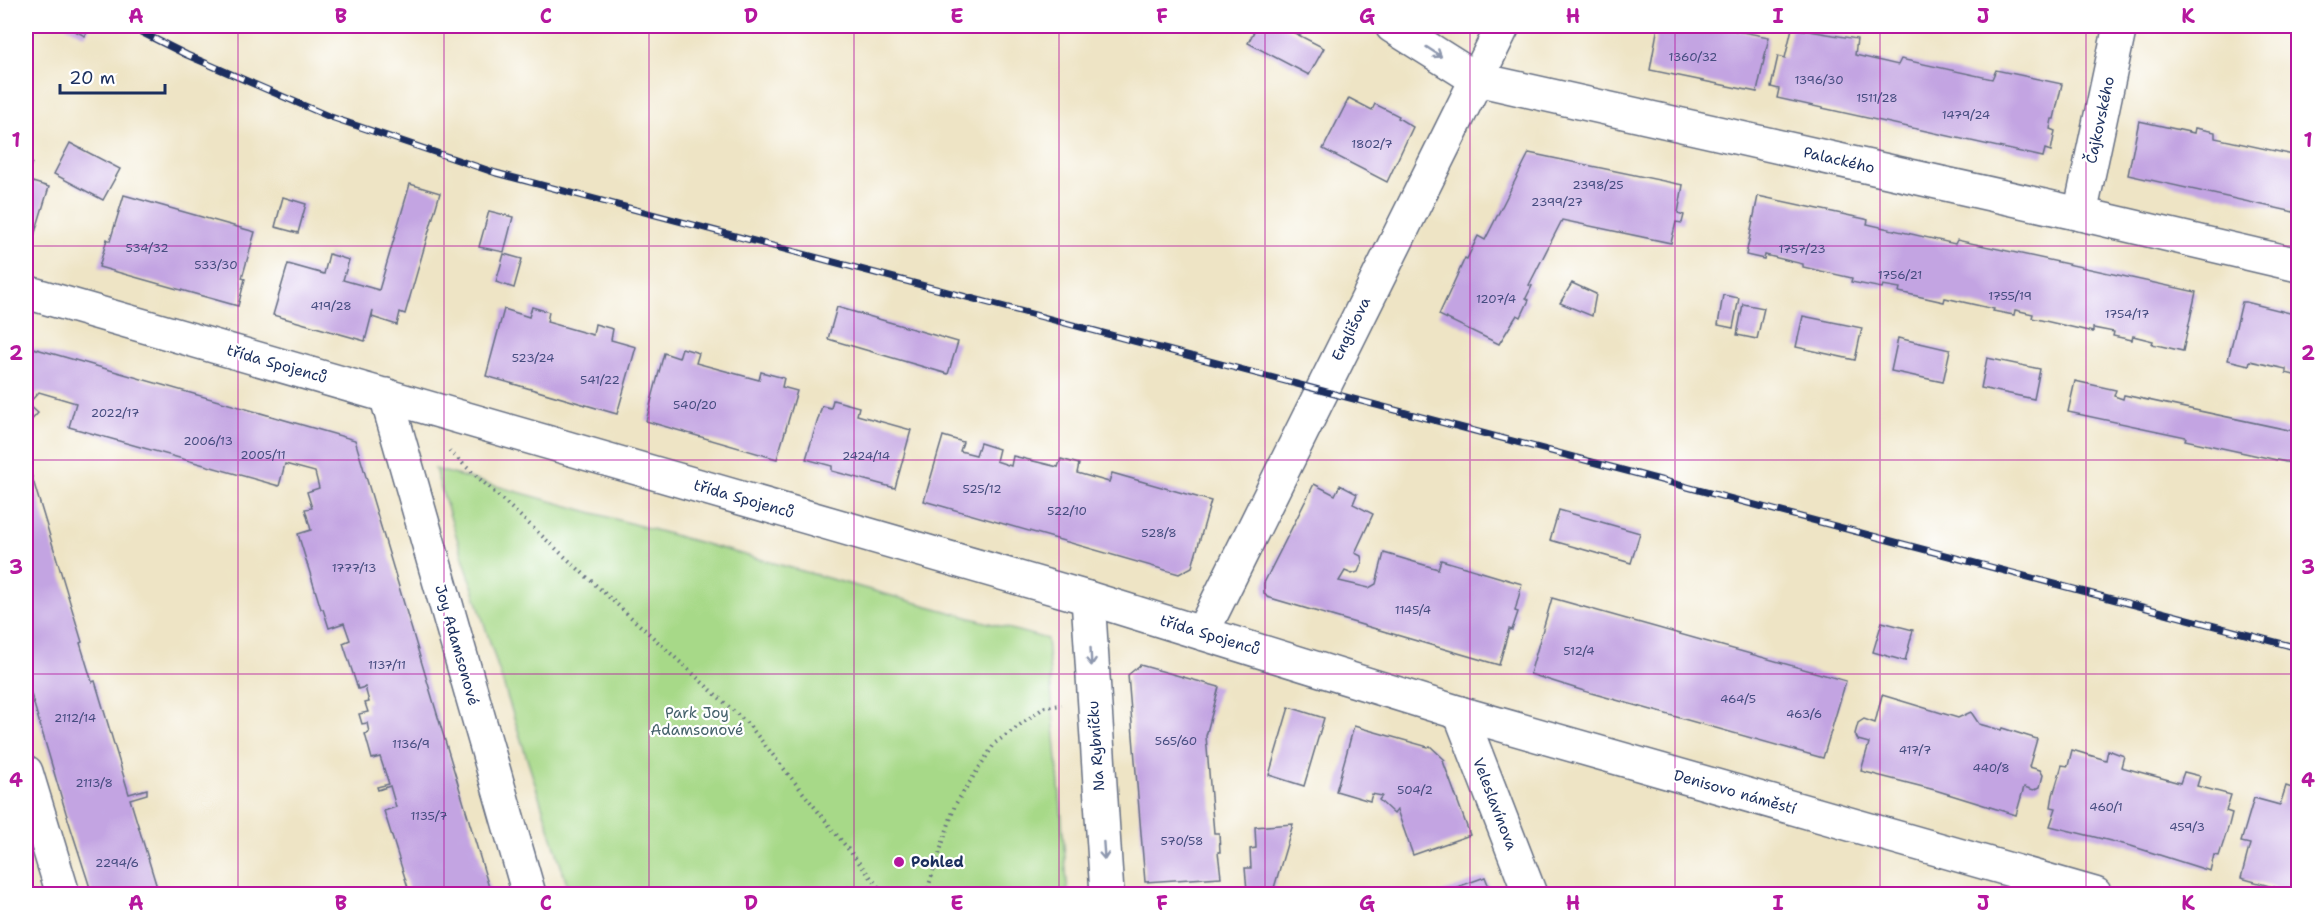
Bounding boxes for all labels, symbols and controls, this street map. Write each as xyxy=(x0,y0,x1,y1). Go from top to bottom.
text: A xyxy=(128,3,144,29)
text: B xyxy=(335,3,347,29)
text: C xyxy=(540,3,552,29)
text: D xyxy=(744,3,758,29)
text: E xyxy=(950,3,964,29)
text: F xyxy=(1156,3,1168,29)
text: G xyxy=(1359,3,1375,29)
text: H xyxy=(1566,3,1580,29)
text: I xyxy=(1772,3,1784,29)
text: J xyxy=(1977,3,1990,29)
text: K xyxy=(2181,3,2195,29)
one-way arrow xyxy=(1425,46,1442,59)
house number: 1360/32 xyxy=(1669,49,1717,65)
scale bar xyxy=(60,57,165,95)
text: 20 m xyxy=(69,66,115,90)
house number: 1396/30 xyxy=(1794,72,1844,88)
street label: Čajkovského xyxy=(2080,74,2119,165)
house number: 1511/28 xyxy=(1856,90,1898,106)
house number: 1479/24 xyxy=(1942,107,1990,123)
text: 1 xyxy=(11,127,21,153)
text: 1 xyxy=(2303,127,2313,153)
house number: 1802/7 xyxy=(1351,136,1393,152)
street label: Palackého xyxy=(1801,142,1877,178)
house number: 2398/25 xyxy=(1572,177,1624,193)
house number: 2399/27 xyxy=(1531,194,1583,210)
house number: 534/32 xyxy=(125,240,169,256)
house number: 1757/23 xyxy=(1778,241,1826,257)
house number: 533/30 xyxy=(194,257,238,273)
house number: 1756/21 xyxy=(1878,267,1922,283)
house number: 1755/19 xyxy=(1988,288,2032,304)
house number: 1207/4 xyxy=(1476,291,1516,307)
street label: Englišova xyxy=(1327,293,1375,364)
house number: 419/28 xyxy=(310,298,352,314)
house number: 1754/17 xyxy=(2105,306,2149,322)
text: 2 xyxy=(9,340,23,366)
street label: třída Spojenců xyxy=(224,340,330,388)
text: 2 xyxy=(2301,340,2315,366)
house number: 523/24 xyxy=(512,350,554,366)
house number: 541/22 xyxy=(580,372,620,388)
house number: 540/20 xyxy=(673,397,717,413)
house number: 2022/17 xyxy=(91,405,139,421)
house number: 2006/13 xyxy=(183,433,233,449)
house number: 2005/11 xyxy=(240,447,286,463)
house number: 2424/14 xyxy=(842,448,890,464)
street label: třída Spojenců xyxy=(691,475,797,523)
house number: 525/12 xyxy=(962,481,1002,497)
house number: 522/10 xyxy=(1047,503,1087,519)
house number: 528/8 xyxy=(1141,525,1177,541)
text: 3 xyxy=(9,554,23,580)
text: 3 xyxy=(2301,554,2315,580)
house number: 1777/13 xyxy=(332,560,376,576)
street label: Joy Adamsonové xyxy=(430,582,484,708)
house number: 1145/4 xyxy=(1395,602,1431,618)
street label: třída Spojenců xyxy=(1158,610,1262,660)
house number: 512/4 xyxy=(1563,643,1595,659)
one-way arrow xyxy=(1085,646,1096,666)
house number: 1137/11 xyxy=(368,657,406,673)
house number: 464/5 xyxy=(1720,691,1756,707)
street label: Na Rybníčku xyxy=(1083,700,1109,792)
park label: Park Joy Adamsonové xyxy=(650,703,744,740)
house number: 463/6 xyxy=(1786,706,1822,722)
house number: 2112/14 xyxy=(54,710,96,726)
house number: 565/60 xyxy=(1155,733,1197,749)
house number: 1136/9 xyxy=(392,736,430,752)
house number: 417/7 xyxy=(1899,742,1931,758)
street label: Veleslavínova xyxy=(1468,755,1522,854)
house number: 440/8 xyxy=(1972,760,2010,776)
street label: Denisovo náměstí xyxy=(1671,765,1799,819)
text: 4 xyxy=(9,767,23,793)
text: 4 xyxy=(2301,767,2315,793)
house number: 2113/8 xyxy=(75,775,113,791)
house number: 504/2 xyxy=(1397,782,1433,798)
house number: 460/1 xyxy=(2089,799,2123,815)
house number: 1135/7 xyxy=(411,808,447,824)
house number: 459/3 xyxy=(2169,819,2205,835)
house number: 570/58 xyxy=(1161,833,1203,849)
one-way arrow xyxy=(1099,841,1110,861)
place label: Pohled xyxy=(911,852,964,872)
house number: 2294/6 xyxy=(95,855,139,871)
marker: Pohled xyxy=(892,855,906,869)
text: A xyxy=(128,890,144,916)
text: B xyxy=(335,890,347,916)
text: C xyxy=(540,890,552,916)
text: D xyxy=(744,890,758,916)
text: E xyxy=(950,890,964,916)
text: F xyxy=(1156,890,1168,916)
text: G xyxy=(1359,890,1375,916)
text: H xyxy=(1566,890,1580,916)
text: I xyxy=(1772,890,1784,916)
text: J xyxy=(1977,890,1990,916)
text: K xyxy=(2181,890,2195,916)

